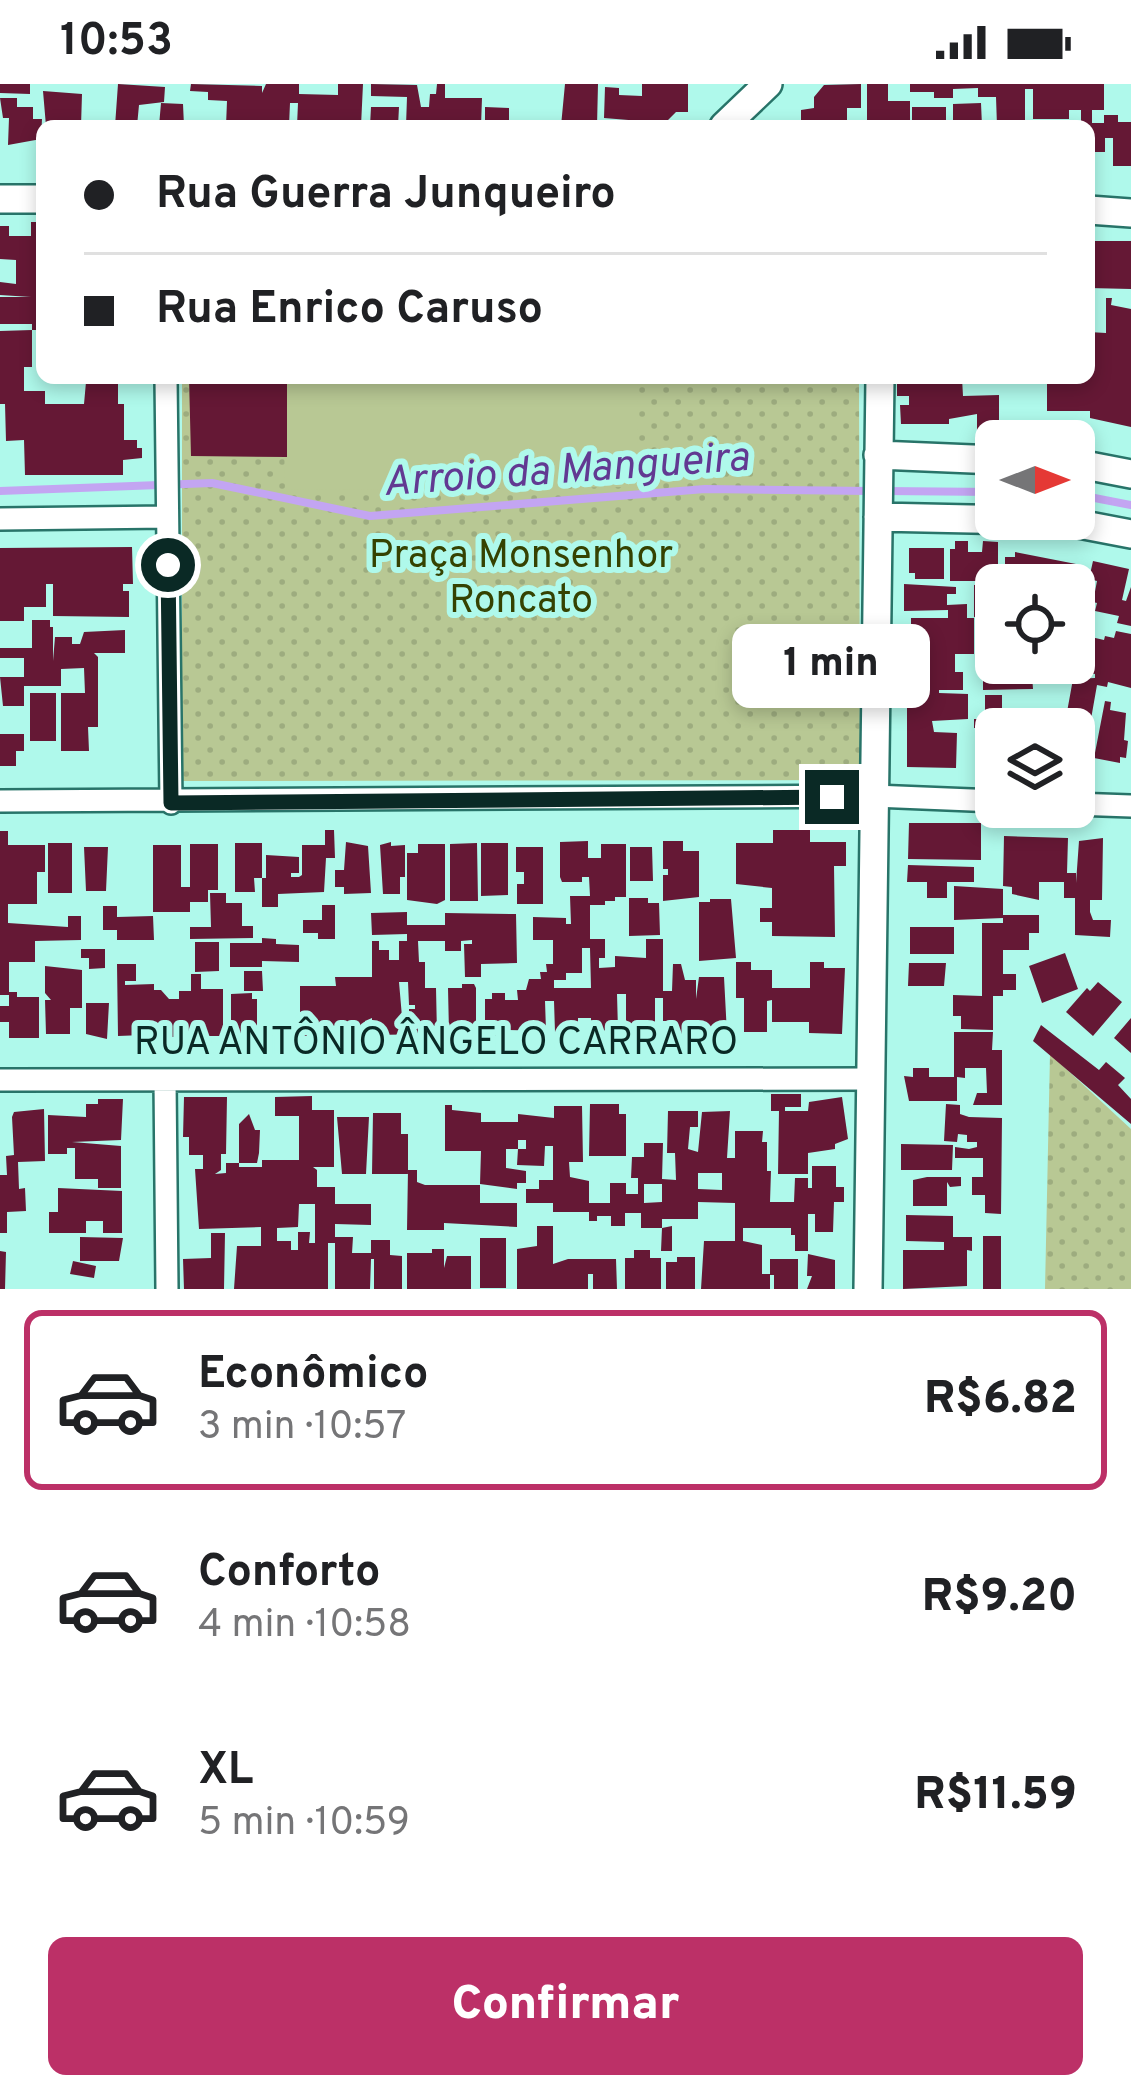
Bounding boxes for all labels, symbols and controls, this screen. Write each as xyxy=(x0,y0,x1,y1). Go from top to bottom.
text: 10:53 xyxy=(60,14,173,71)
text: Rua Guerra Junqueiro xyxy=(156,167,616,224)
text: Rua Enrico Caruso xyxy=(156,282,543,339)
north arrow xyxy=(975,420,1095,540)
map controls xyxy=(975,420,1095,828)
water label: Arroio da Mangueira xyxy=(381,433,751,511)
park label: Praça Monsenhor Roncato xyxy=(369,533,673,627)
route start xyxy=(141,538,195,592)
button: locate xyxy=(975,564,1095,684)
callout: 1 min xyxy=(733,623,931,707)
text: 1 min xyxy=(783,641,879,690)
button: layers xyxy=(975,708,1095,828)
route end xyxy=(805,770,859,824)
street label: RUA ANTÔNIO ÂNGELO CARRARO xyxy=(134,1016,738,1069)
icon: car xyxy=(54,1346,162,1454)
text: Econômico xyxy=(198,1347,428,1404)
text: R$6.82 xyxy=(924,1372,1077,1429)
text: 3 min · 10:57 xyxy=(198,1404,406,1453)
icon: car xyxy=(54,1544,162,1652)
text: Conforto xyxy=(198,1545,381,1602)
text: R$9.20 xyxy=(922,1570,1077,1627)
text: 4 min · 10:58 xyxy=(198,1602,411,1651)
icon: car xyxy=(54,1742,162,1850)
text: XL xyxy=(198,1743,253,1800)
text: R$11.59 xyxy=(914,1768,1077,1825)
text: 5 min · 10:59 xyxy=(198,1800,410,1849)
button: Confirmar xyxy=(48,1937,1083,2075)

